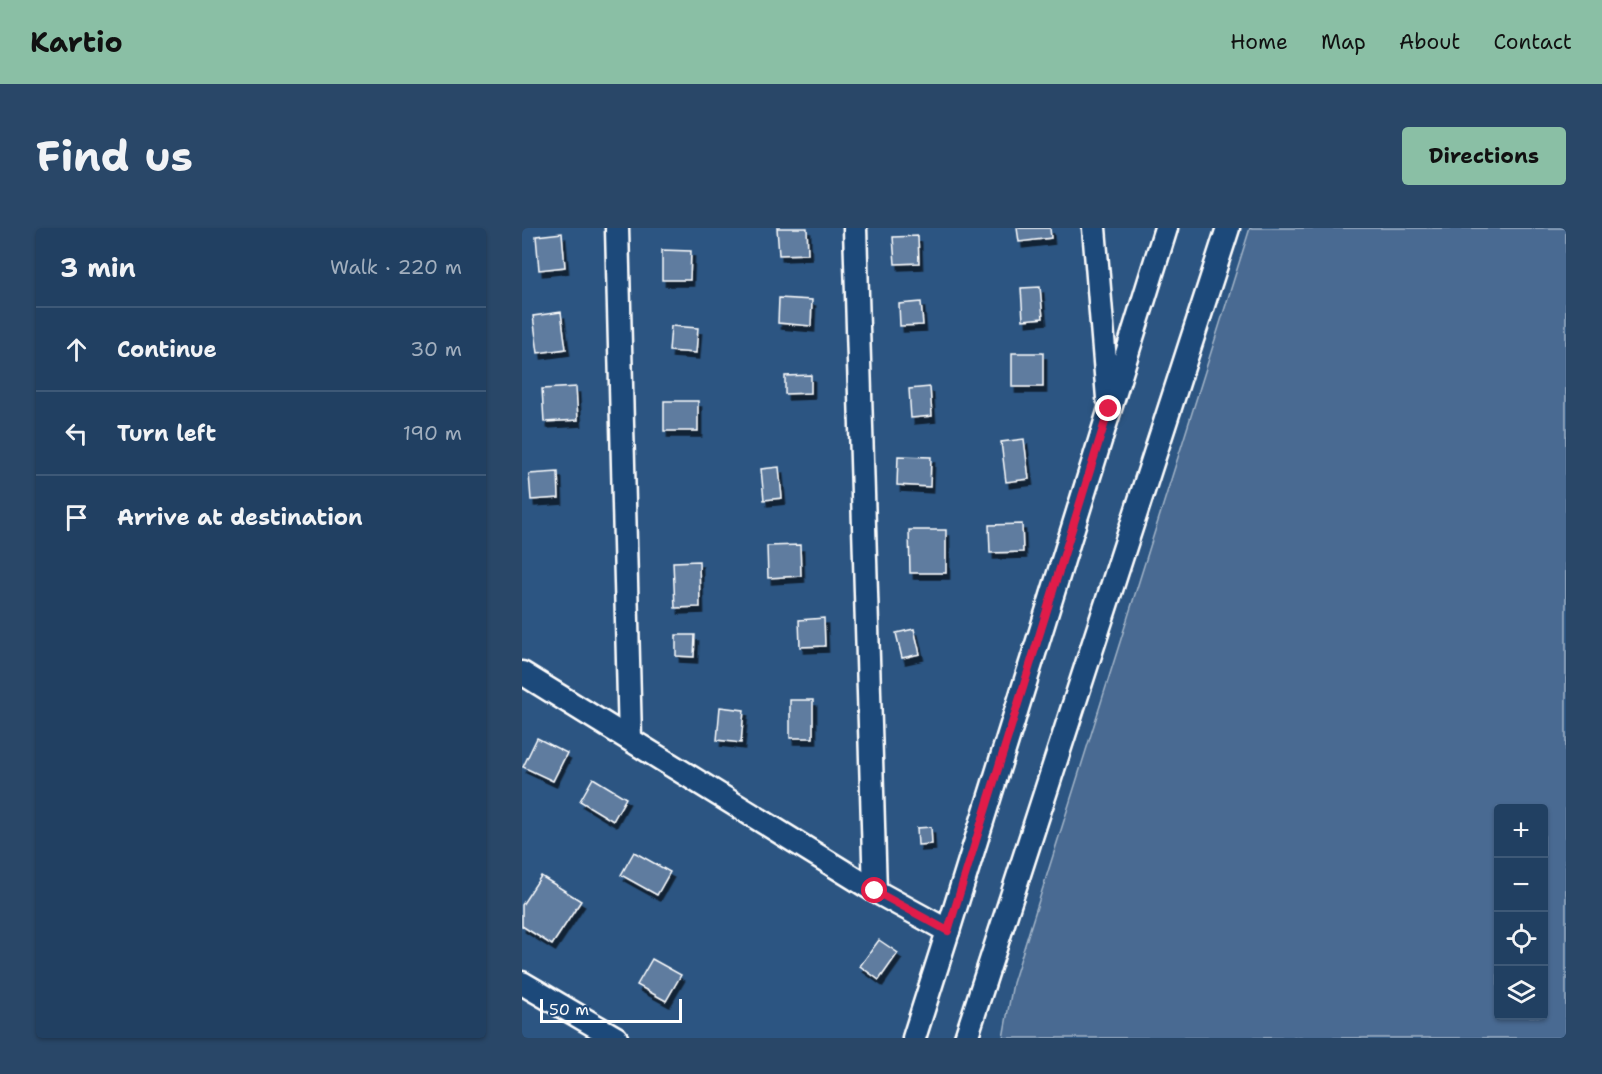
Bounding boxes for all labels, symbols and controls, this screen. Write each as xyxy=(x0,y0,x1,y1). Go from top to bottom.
text: Kartio xyxy=(30,23,123,61)
text: Home xyxy=(1230,28,1288,56)
text: Map xyxy=(1321,28,1366,56)
text: About xyxy=(1399,28,1460,56)
text: Contact xyxy=(1493,28,1572,56)
button: Directions xyxy=(1402,127,1566,185)
text: Find us xyxy=(36,128,193,184)
text: 3 min xyxy=(60,250,136,285)
text: Walk · 220 m xyxy=(330,254,462,280)
icon: ahead xyxy=(60,333,93,366)
text: Continue xyxy=(117,335,217,364)
text: 30 m xyxy=(410,336,462,362)
route end xyxy=(1095,395,1121,421)
icon: left xyxy=(60,417,93,450)
text: Turn left xyxy=(117,419,216,448)
text: 190 m xyxy=(403,420,462,446)
icon: arrive xyxy=(60,501,93,534)
text: Arrive at destination xyxy=(117,503,363,532)
map controls xyxy=(1494,804,1548,1020)
button: + xyxy=(1494,804,1548,858)
button: − xyxy=(1494,858,1548,912)
route start xyxy=(861,877,887,903)
button: locate xyxy=(1494,912,1548,966)
button: layers xyxy=(1494,966,1548,1020)
scale bar xyxy=(540,996,682,1024)
text: 50 m xyxy=(549,999,589,1020)

